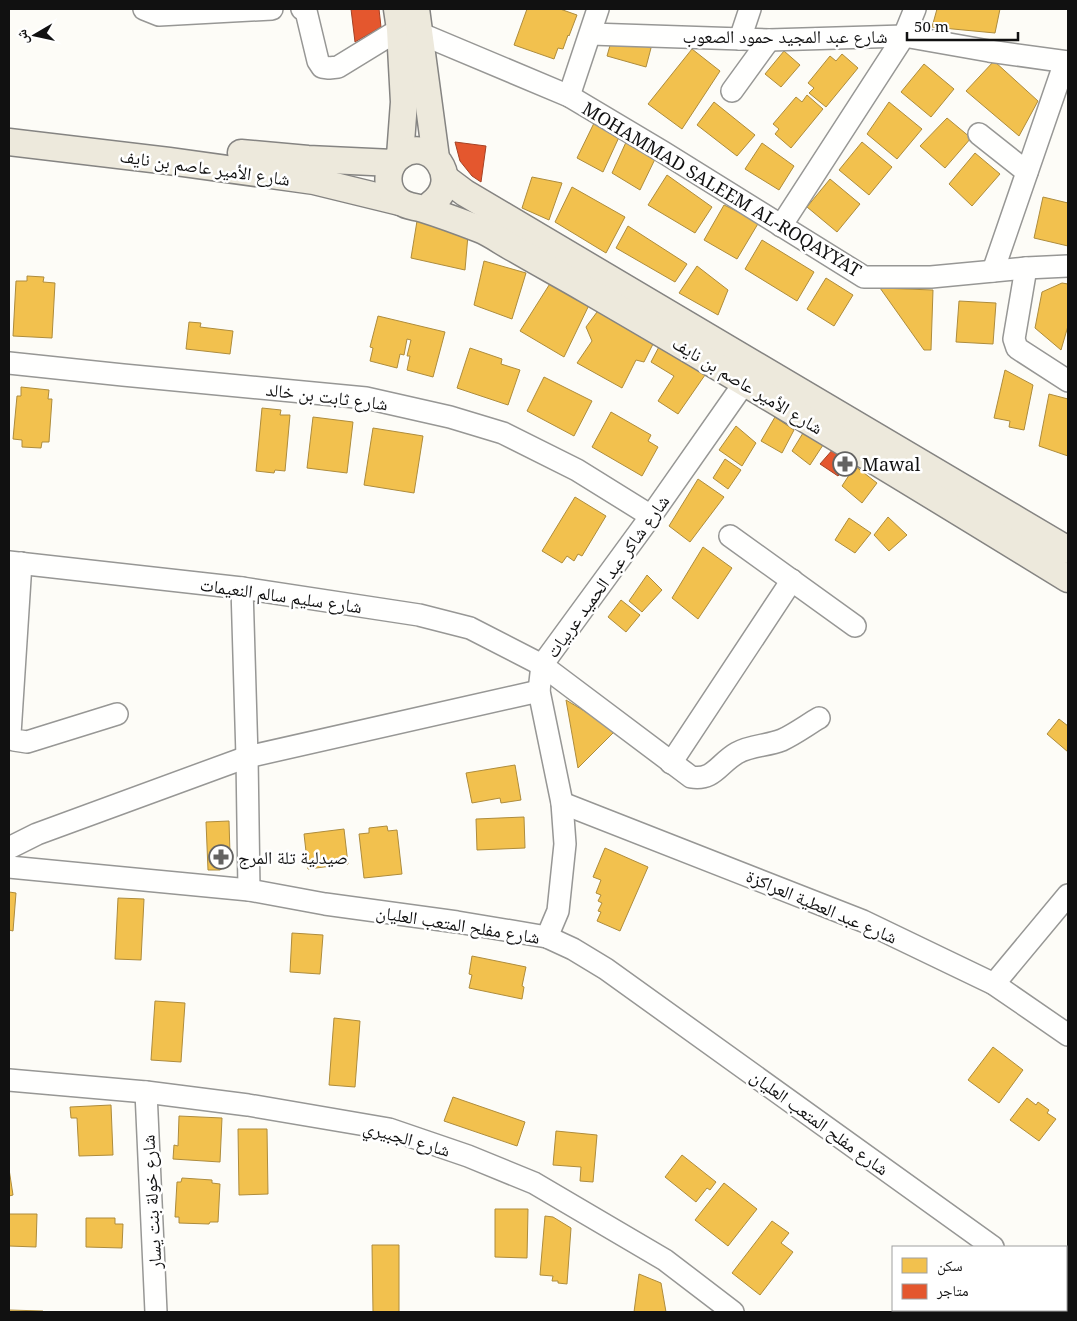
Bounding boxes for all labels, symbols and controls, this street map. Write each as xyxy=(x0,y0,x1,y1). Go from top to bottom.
north arrow xyxy=(10,10,60,60)
scale bar xyxy=(907,10,1018,42)
text: 50 m xyxy=(914,16,949,36)
street label: شارع عبد المجيد حمود الصعوب xyxy=(683,24,887,48)
text: ش xyxy=(11,28,32,46)
street label: MOHAMMAD SALEEM AL-ROQAYYAT xyxy=(578,96,866,282)
street label: شارع الأمير عاصم بن نايف xyxy=(118,143,292,192)
street label: شارع الأمير عاصم بن نايف xyxy=(668,331,828,440)
street label: شارع ثابت بن خالد xyxy=(265,377,389,415)
pharmacy icon: Mawal xyxy=(832,451,858,477)
place label: Mawal xyxy=(862,452,921,476)
street label: شارع شاكر عبد الحميد عربيات xyxy=(540,490,674,662)
street label: شارع سليم سالم النعيمات xyxy=(198,572,364,619)
pharmacy icon: صيدلية تلة المرج xyxy=(208,844,234,870)
place label: صيدلية تلة المرج xyxy=(238,845,348,870)
street label: شارع عبد العطية العراكزة xyxy=(743,863,901,949)
street label: شارع مفلح المتعب العليان xyxy=(374,899,542,950)
street label: شارع مفلح المتعب العليان xyxy=(745,1064,894,1181)
street label: شارع الجبيري xyxy=(360,1114,453,1165)
street label: شارع خولة بنت يسار xyxy=(135,1134,167,1271)
legend xyxy=(892,1246,1067,1311)
text: سكن xyxy=(937,1255,963,1276)
text: متاجر xyxy=(936,1280,969,1300)

